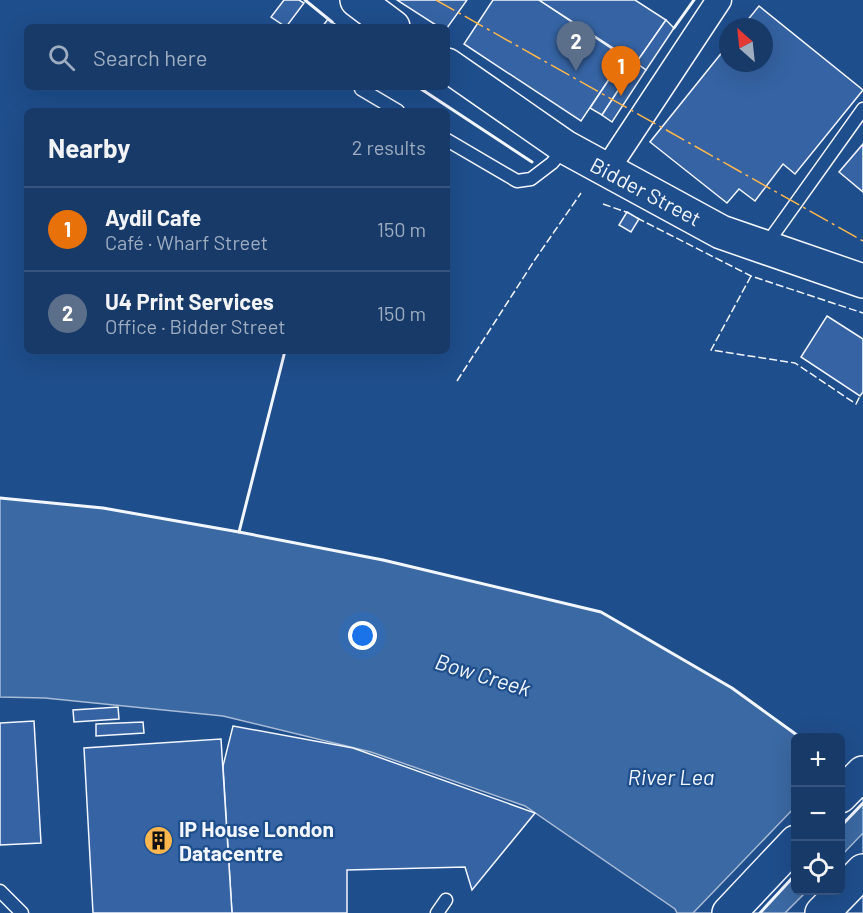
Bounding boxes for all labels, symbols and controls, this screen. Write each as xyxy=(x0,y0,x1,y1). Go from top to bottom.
north arrow xyxy=(719,18,773,72)
pin: 2 xyxy=(556,22,596,71)
search box xyxy=(24,24,450,90)
icon: search xyxy=(45,41,78,74)
text: Search here xyxy=(93,44,207,70)
pin: 1 xyxy=(602,46,640,96)
text: Nearby xyxy=(48,132,130,163)
text: 2 results xyxy=(352,135,426,159)
street label: Bidder Street xyxy=(586,151,706,231)
text: Aydil Cafe xyxy=(105,204,201,230)
text: 1 xyxy=(64,217,71,241)
text: 150 m xyxy=(377,217,426,241)
text: Café · Wharf Street xyxy=(105,230,268,254)
text: U4 Print Services xyxy=(105,288,274,314)
text: 2 xyxy=(62,301,73,325)
text: 150 m xyxy=(377,301,426,325)
text: Office · Bidder Street xyxy=(105,314,285,338)
your location xyxy=(348,621,377,650)
water label: Bow Creek xyxy=(432,647,534,701)
map controls xyxy=(791,733,845,895)
button: + xyxy=(791,733,845,787)
water label: River Lea xyxy=(628,763,714,789)
button: − xyxy=(791,787,845,841)
place label: IP House London Datacentre xyxy=(179,816,334,865)
building icon: IP House London Datacentre xyxy=(142,824,174,856)
button: locate xyxy=(791,841,845,895)

